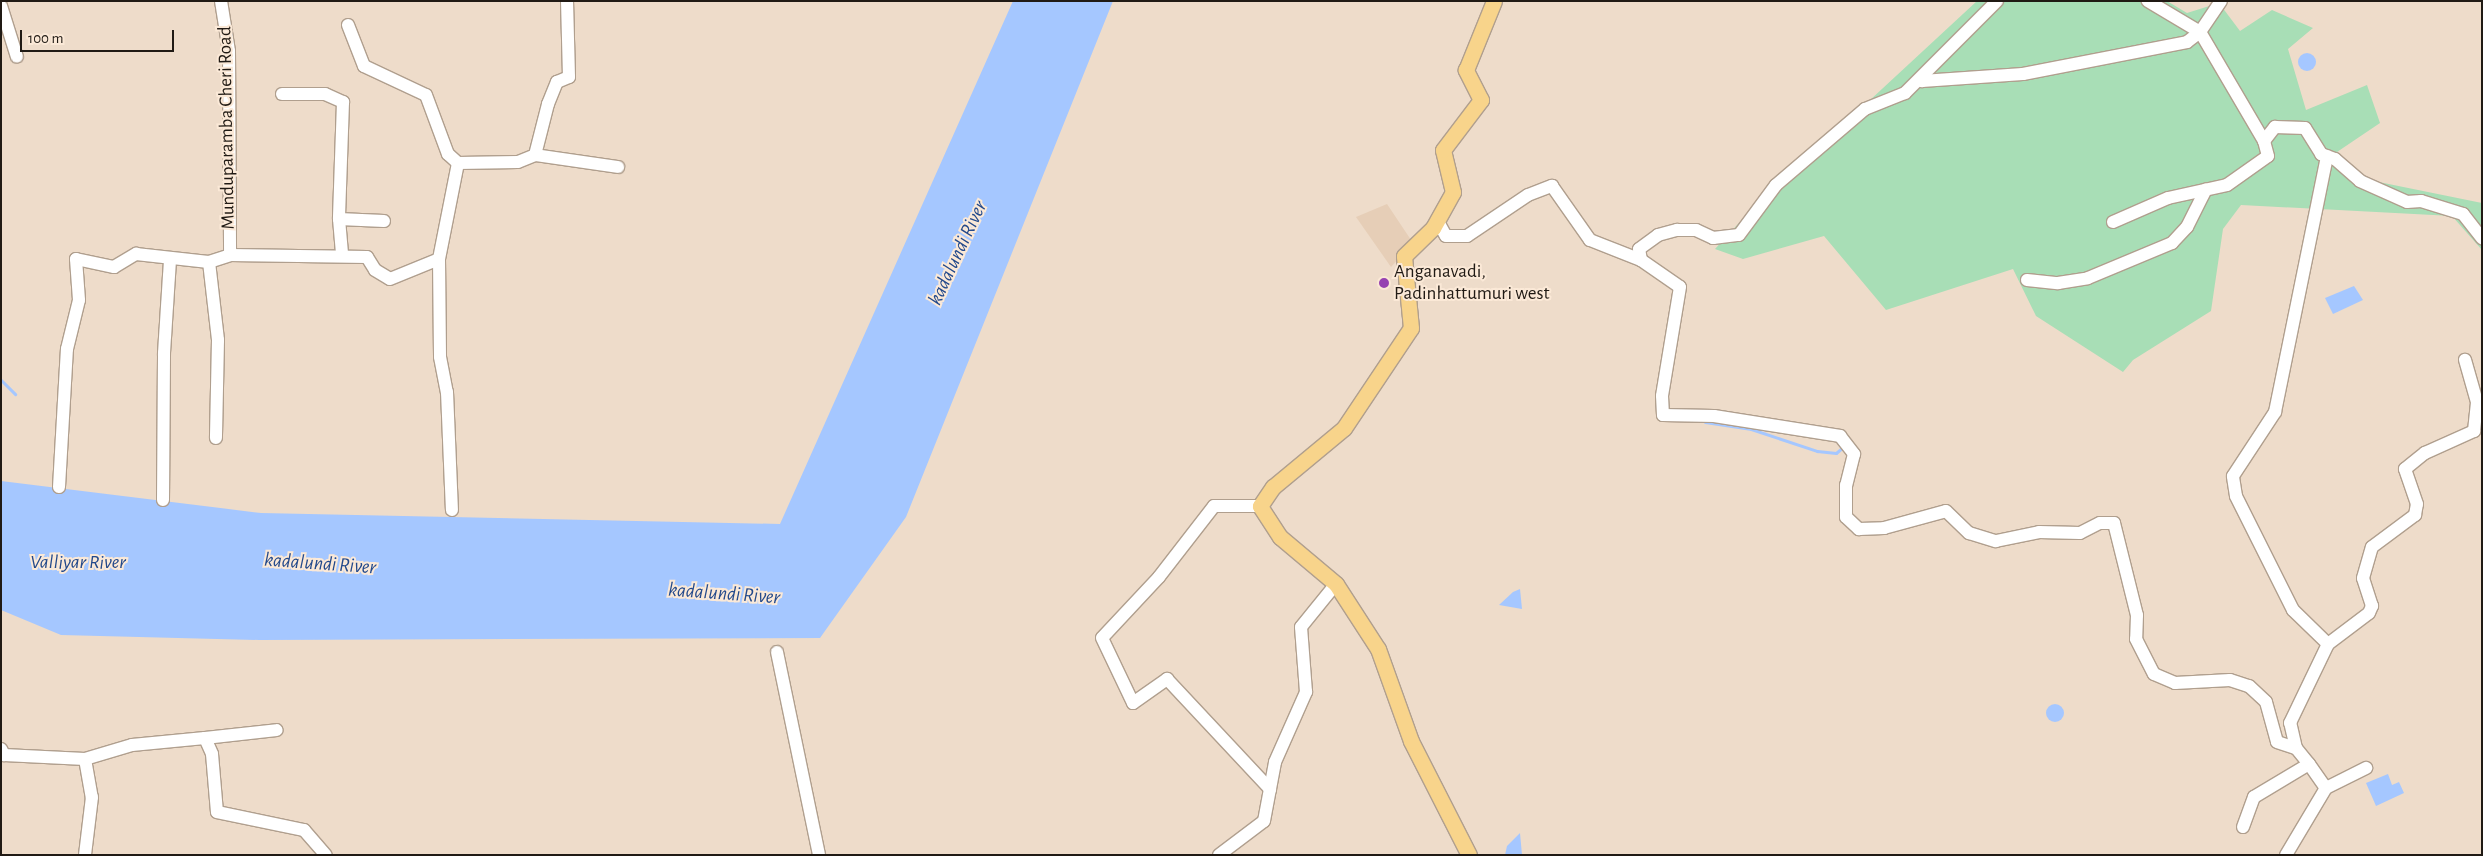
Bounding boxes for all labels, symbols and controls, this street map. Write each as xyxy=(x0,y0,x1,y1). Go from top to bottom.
scale bar xyxy=(22,20,176,52)
street label: Munduparamba Cheri Road xyxy=(214,26,240,230)
text: 100 m xyxy=(28,31,63,46)
water label: kadalundi River xyxy=(923,197,993,309)
place label: Anganavadi, Padinhattumuri west xyxy=(1394,261,1550,305)
marker: Anganavadi, Padinhattumuri west xyxy=(1378,277,1390,289)
water label: kadalundi River xyxy=(263,548,377,580)
water label: Valliyar River xyxy=(30,550,126,574)
water label: kadalundi River xyxy=(667,578,781,610)

